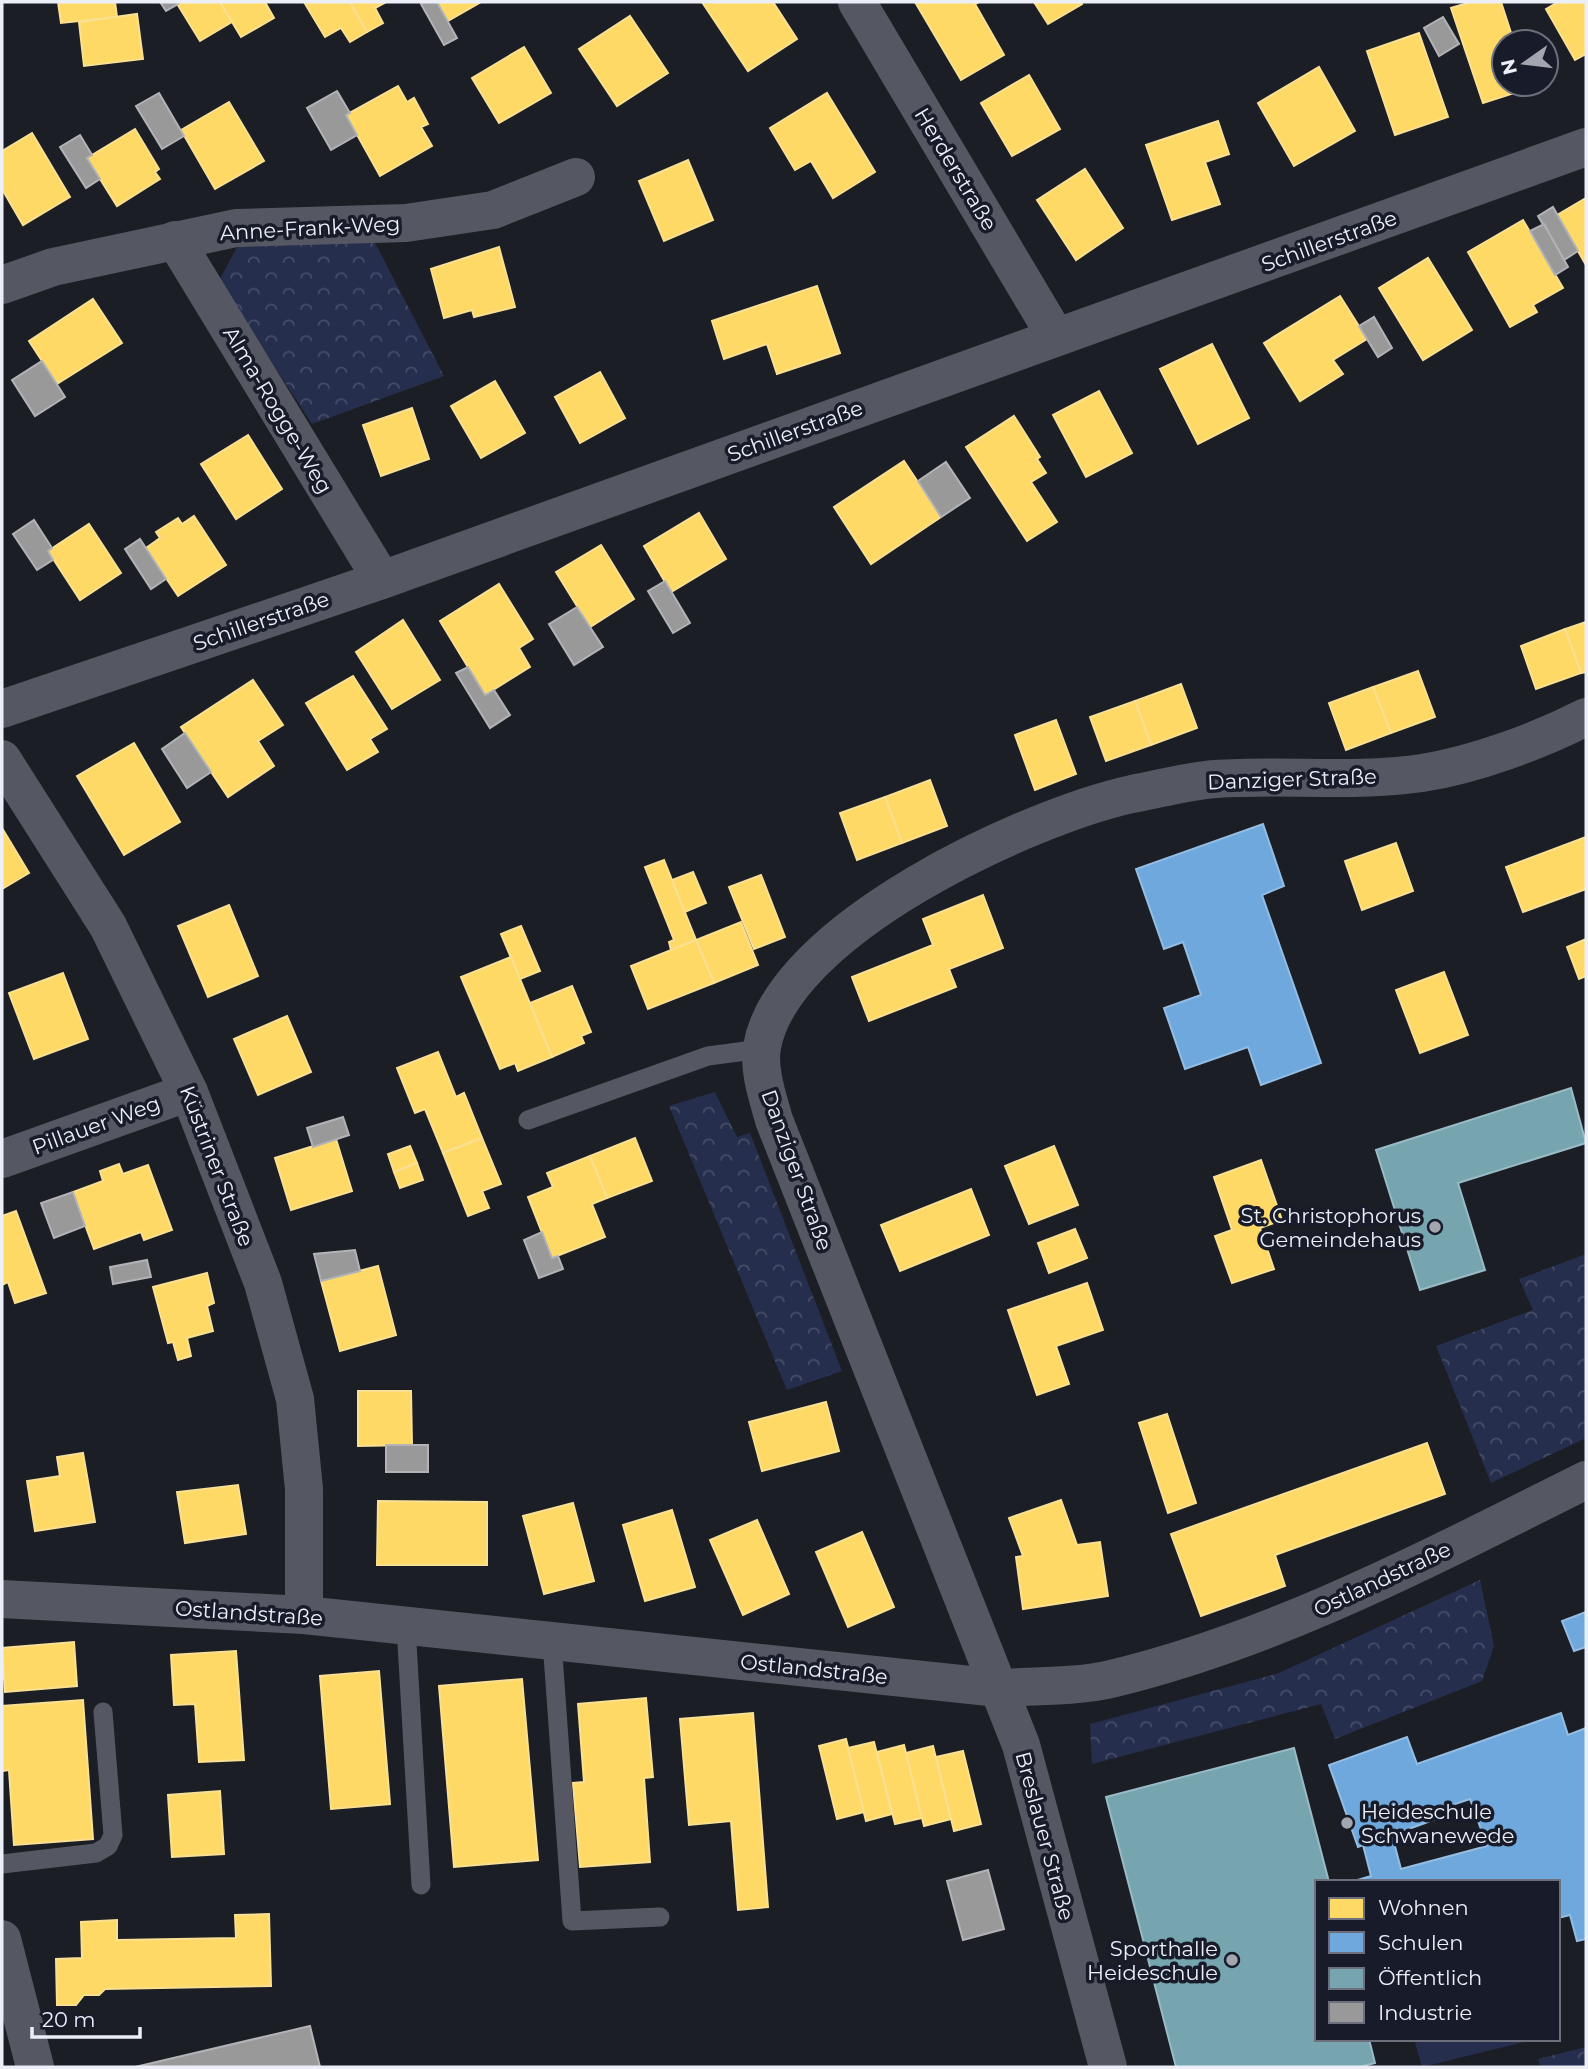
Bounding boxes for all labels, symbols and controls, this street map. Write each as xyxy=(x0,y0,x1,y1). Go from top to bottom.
north arrow xyxy=(1490,28,1560,98)
text: N xyxy=(1496,57,1522,77)
street label: Herderstraße xyxy=(910,103,1002,235)
street label: Schillerstraße xyxy=(1258,205,1400,277)
street label: Anne-Frank-Weg xyxy=(219,211,401,245)
street label: Alma-Rogge-Weg xyxy=(218,322,338,498)
street label: Schillerstraße xyxy=(724,395,866,467)
street label: Schillerstraße xyxy=(190,586,332,656)
street label: Danziger Straße xyxy=(1207,764,1377,794)
street label: Küstriner Straße xyxy=(175,1082,259,1250)
street label: Danziger Straße xyxy=(756,1086,838,1254)
street label: Pillauer Weg xyxy=(29,1090,163,1160)
place label: St. Christophorus Gemeindehaus xyxy=(1240,1203,1421,1252)
marker: St. Christophorus Gemeindehaus xyxy=(1427,1219,1443,1235)
street label: Ostlandstraße xyxy=(1310,1536,1454,1622)
street label: Ostlandstraße xyxy=(174,1595,324,1631)
street label: Ostlandstraße xyxy=(739,1649,889,1689)
street label: Breslauer Straße xyxy=(1010,1749,1080,1923)
place label: Heideschule Schwanewede xyxy=(1361,1799,1514,1848)
marker: Heideschule Schwanewede xyxy=(1339,1815,1355,1831)
legend xyxy=(1315,1880,1560,2041)
text: Wohnen xyxy=(1378,1895,1469,1920)
text: Schulen xyxy=(1378,1930,1463,1955)
place label: Sporthalle Heideschule xyxy=(1087,1936,1218,1985)
marker: Sporthalle Heideschule xyxy=(1224,1952,1240,1968)
text: Öffentlich xyxy=(1378,1965,1482,1990)
scale bar xyxy=(32,1996,140,2040)
text: Industrie xyxy=(1378,2000,1472,2025)
text: 20 m xyxy=(42,2007,96,2032)

